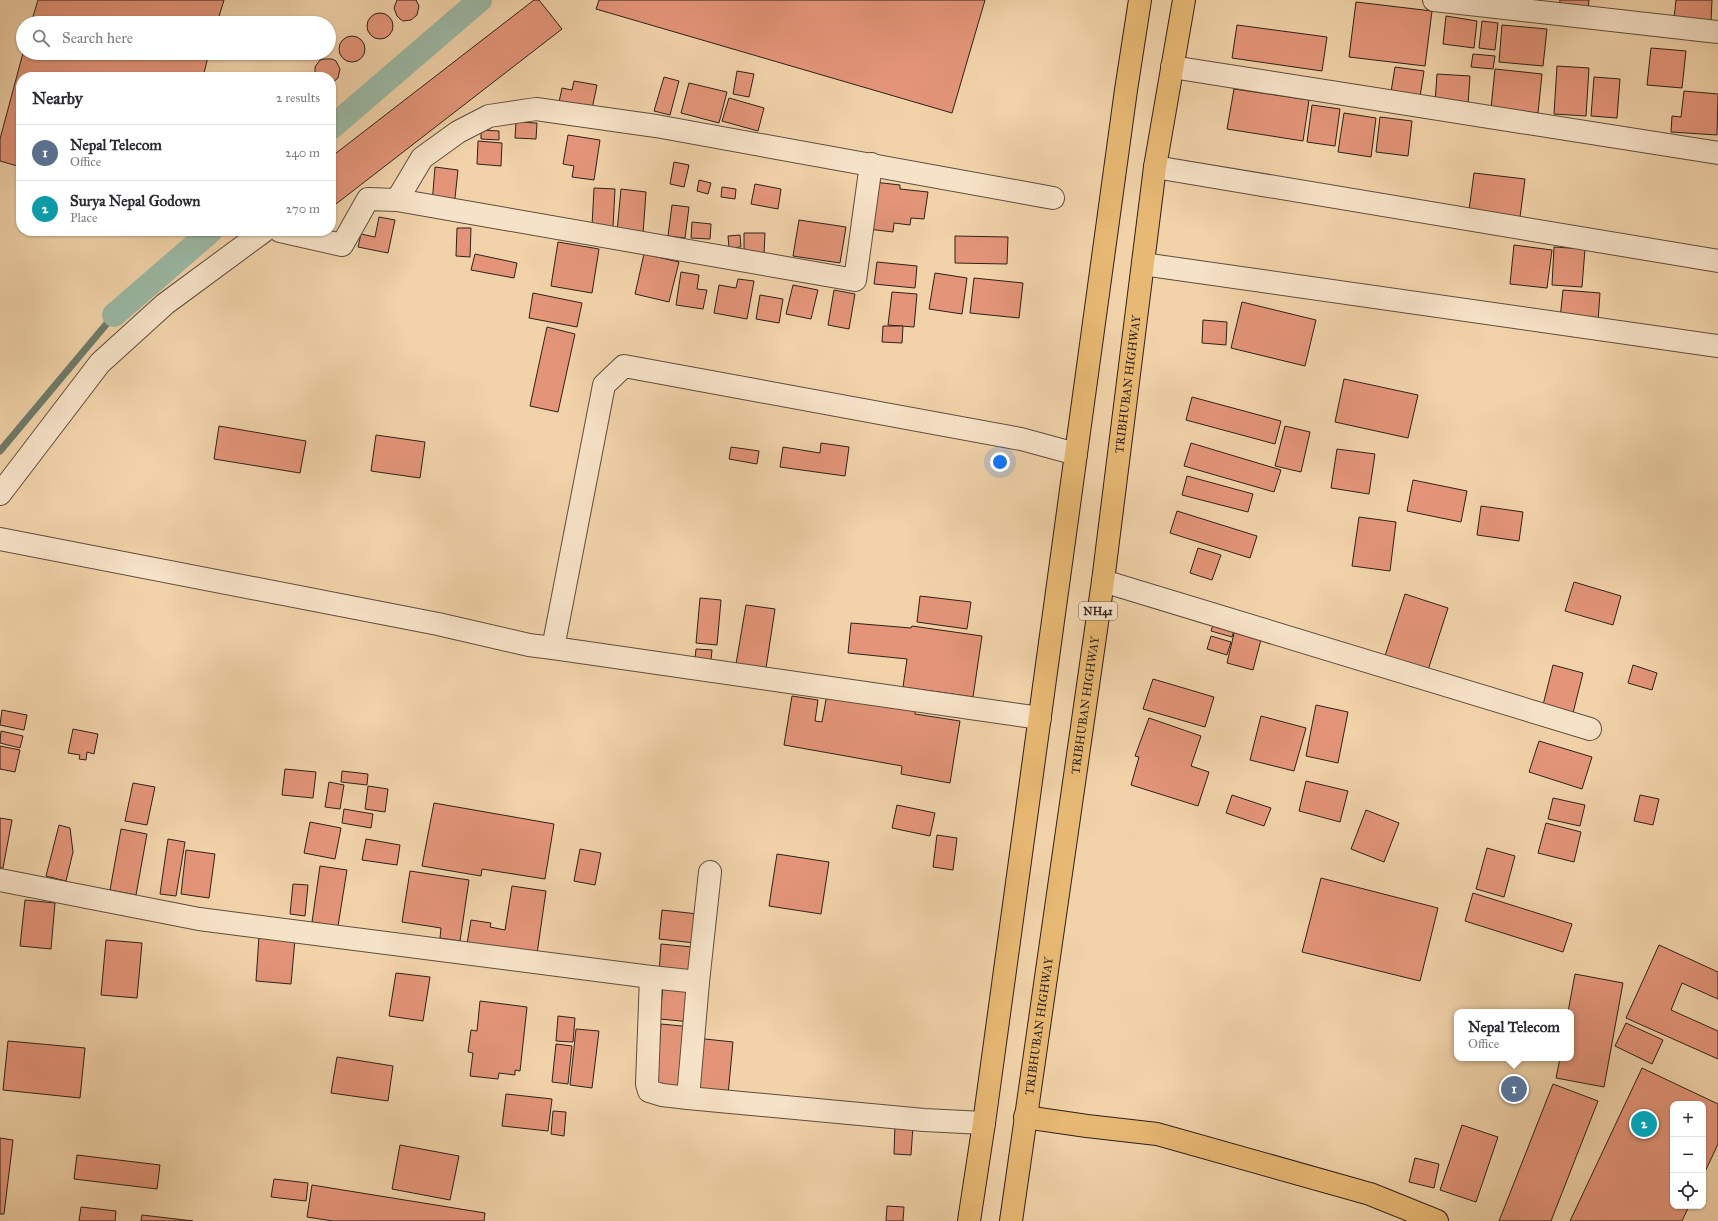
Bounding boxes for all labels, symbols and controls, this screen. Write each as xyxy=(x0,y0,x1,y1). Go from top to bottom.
search box xyxy=(16,16,336,60)
icon: search xyxy=(30,27,52,49)
text: Search here xyxy=(62,29,133,47)
text: Nearby xyxy=(32,88,83,109)
text: 2 results xyxy=(276,90,320,106)
text: Nepal Telecom xyxy=(70,136,162,154)
text: 1 xyxy=(42,145,48,161)
text: 240 m xyxy=(285,145,320,161)
text: Office xyxy=(70,154,101,170)
text: Surya Nepal Godown xyxy=(70,192,200,210)
text: 2 xyxy=(42,201,48,217)
text: 270 m xyxy=(286,201,320,217)
text: Place xyxy=(70,210,97,226)
street label: TRIBHUBAN HIGHWAY xyxy=(1112,314,1143,454)
your location xyxy=(990,452,1010,472)
road number: NH41 xyxy=(1079,602,1117,620)
street label: TRIBHUBAN HIGHWAY xyxy=(1068,635,1102,775)
street label: TRIBHUBAN HIGHWAY xyxy=(1022,956,1056,1096)
popup xyxy=(1454,1009,1574,1061)
text: Nepal Telecom xyxy=(1468,1018,1560,1036)
text: Office xyxy=(1468,1036,1499,1052)
pin: 1 xyxy=(1501,1074,1527,1104)
map controls xyxy=(1670,1101,1706,1209)
button: + xyxy=(1670,1101,1706,1137)
pin: 2 xyxy=(1631,1109,1657,1139)
button: − xyxy=(1670,1137,1706,1173)
button: locate xyxy=(1670,1173,1706,1209)

